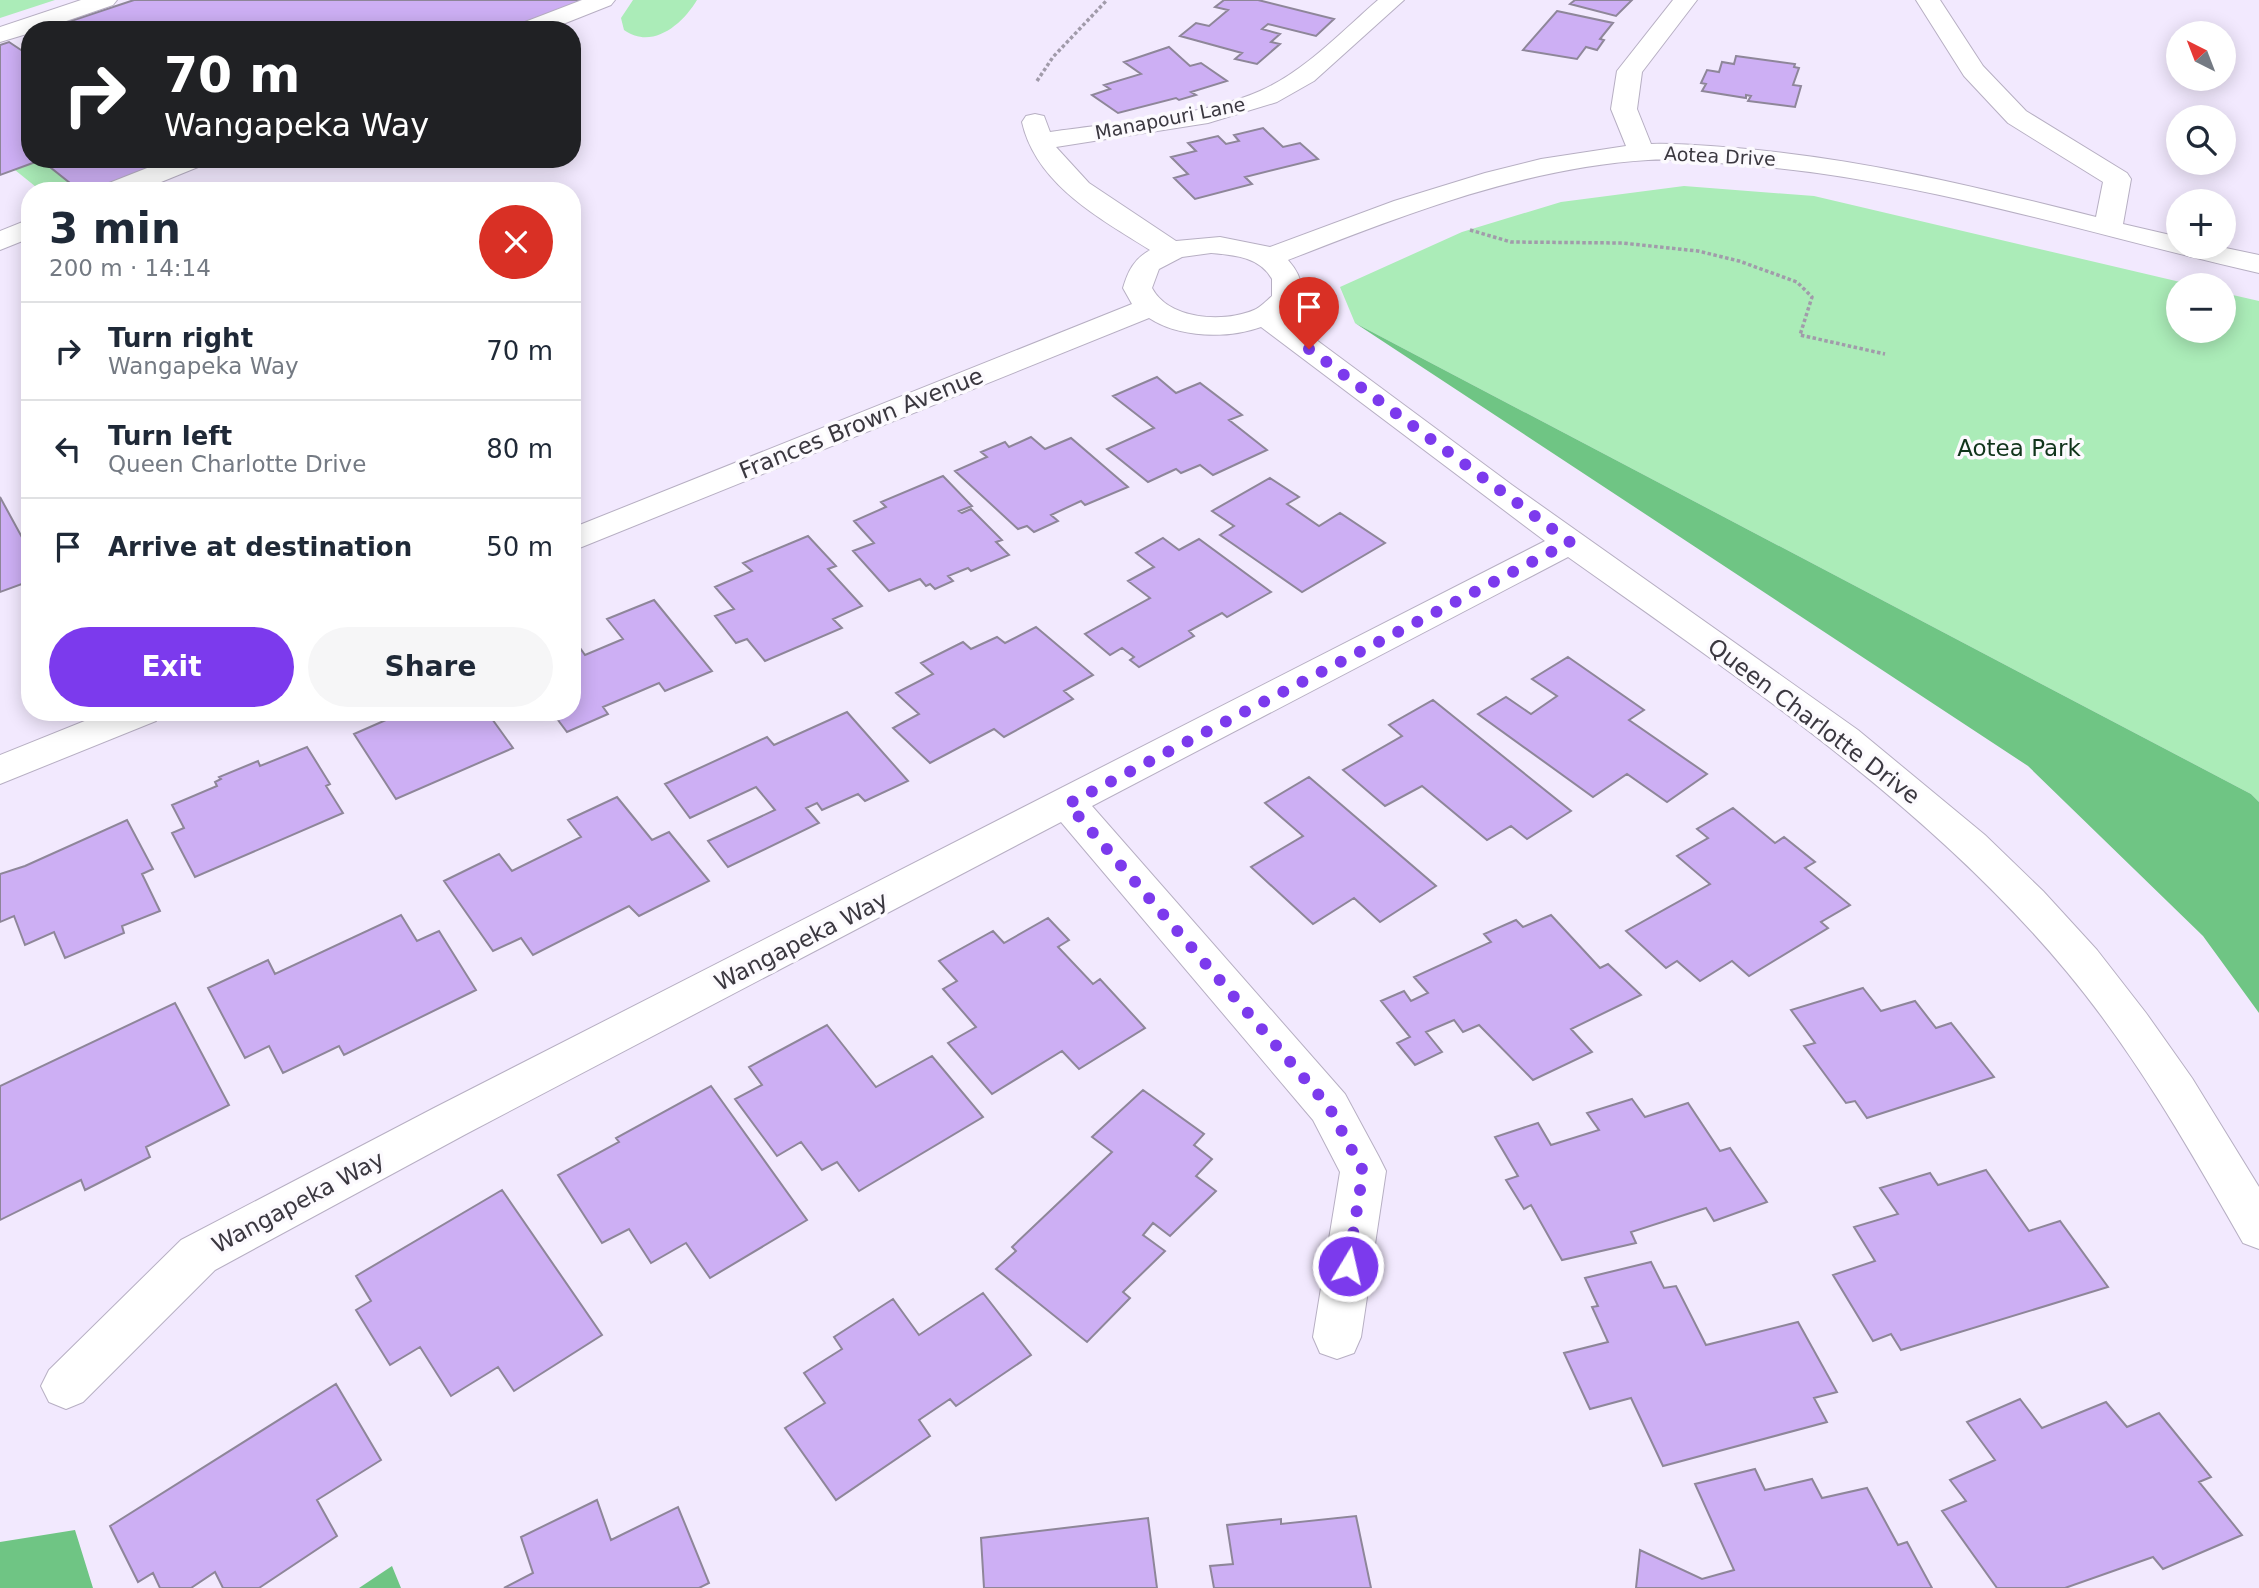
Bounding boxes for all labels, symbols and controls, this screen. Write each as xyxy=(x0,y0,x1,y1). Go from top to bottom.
north arrow xyxy=(2166,21,2236,91)
map controls xyxy=(2166,21,2236,343)
text: 70 m xyxy=(164,47,300,104)
icon: right xyxy=(49,49,140,140)
street label: Manapouri Lane xyxy=(1093,93,1247,143)
button: search xyxy=(2166,105,2236,175)
text: Wangapeka Way xyxy=(164,106,429,144)
street label: Aotea Drive xyxy=(1664,142,1776,170)
button: + xyxy=(2166,189,2236,259)
text: 3 min xyxy=(49,204,181,253)
button: close xyxy=(479,205,553,279)
text: 200 m · 14:14 xyxy=(49,255,211,281)
button: − xyxy=(2166,273,2236,343)
pin xyxy=(1279,277,1339,349)
icon: arrive xyxy=(1290,288,1328,326)
text: Turn right xyxy=(108,323,253,353)
icon: right xyxy=(49,332,87,370)
text: 70 m xyxy=(486,336,553,366)
text: Wangapeka Way xyxy=(108,353,299,379)
street label: Frances Brown Avenue xyxy=(735,362,987,484)
text: Turn left xyxy=(108,421,232,451)
icon: left xyxy=(49,430,87,468)
text: 80 m xyxy=(486,434,553,464)
park label: Aotea Park xyxy=(1957,435,2082,461)
text: Queen Charlotte Drive xyxy=(108,451,366,477)
icon: arrive xyxy=(49,528,87,566)
text: Arrive at destination xyxy=(108,532,412,562)
text: 50 m xyxy=(486,532,553,562)
button: Exit xyxy=(49,627,294,707)
button: Share xyxy=(308,627,553,707)
street label: Queen Charlotte Drive xyxy=(1703,633,1925,809)
street label: Wangapeka Way xyxy=(710,886,892,996)
street label: Wangapeka Way xyxy=(208,1146,388,1258)
position arrow xyxy=(1311,1229,1385,1303)

